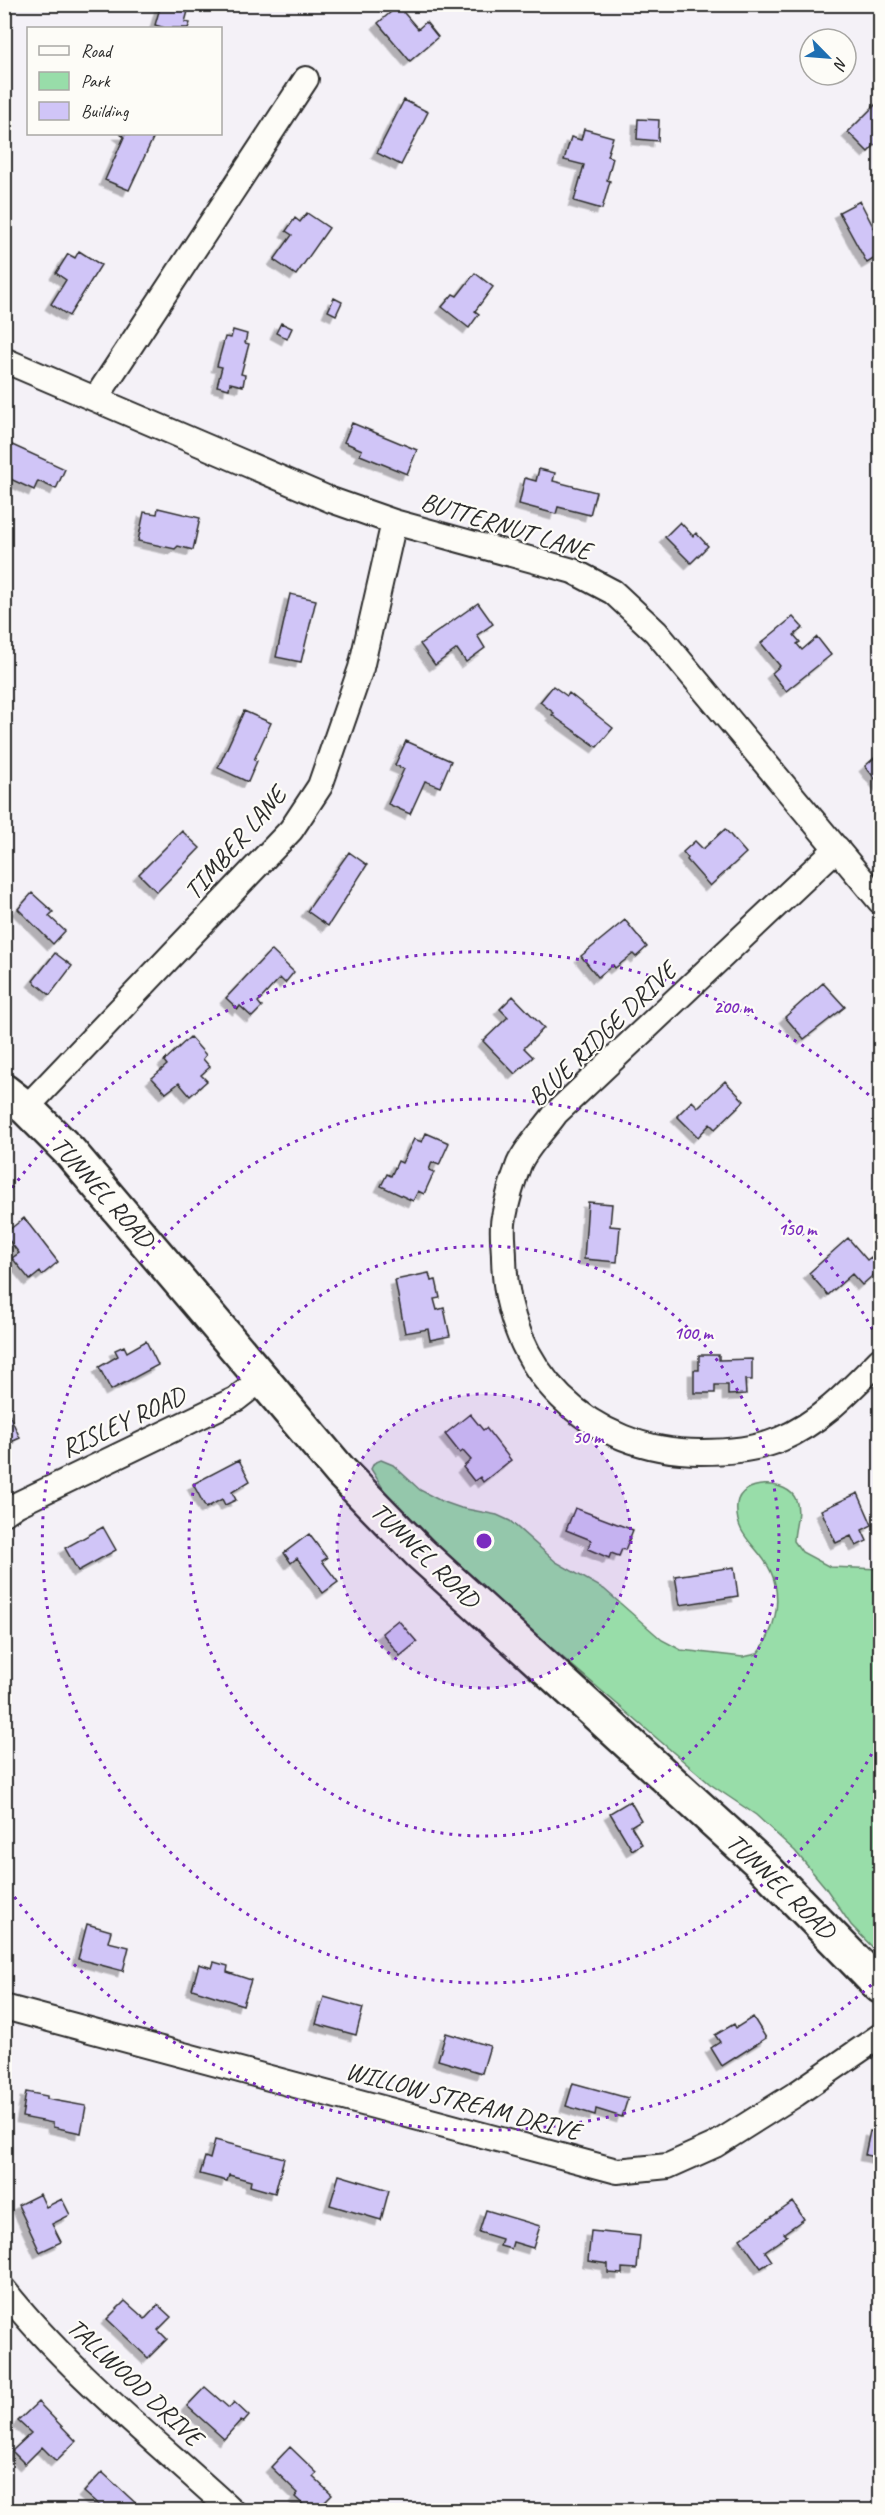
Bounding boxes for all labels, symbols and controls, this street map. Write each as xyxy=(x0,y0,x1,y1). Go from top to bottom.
legend xyxy=(27,27,222,135)
north arrow xyxy=(798,27,858,87)
text: Road xyxy=(81,40,114,62)
text: N xyxy=(828,54,852,74)
text: Park xyxy=(81,70,111,92)
text: Building xyxy=(81,100,130,122)
street label: BUTTERNUT LANE xyxy=(417,485,598,569)
street label: TIMBER LANE xyxy=(177,777,295,907)
street label: BLUE RIDGE DRIVE xyxy=(521,952,686,1113)
text: 200 m xyxy=(714,996,754,1018)
street label: TUNNEL ROAD xyxy=(44,1129,164,1257)
text: 150 m xyxy=(778,1218,818,1240)
text: 100 m xyxy=(674,1322,714,1344)
street label: RISLEY ROAD xyxy=(56,1378,193,1465)
text: 50 m xyxy=(573,1426,605,1448)
street label: TUNNEL ROAD xyxy=(364,1495,489,1617)
centre of rings xyxy=(474,1531,494,1551)
street label: TUNNEL ROAD xyxy=(720,1826,845,1948)
street label: WILLOW STREAM DRIVE xyxy=(342,2054,587,2149)
street label: TALLWOOD DRIVE xyxy=(60,2311,213,2456)

